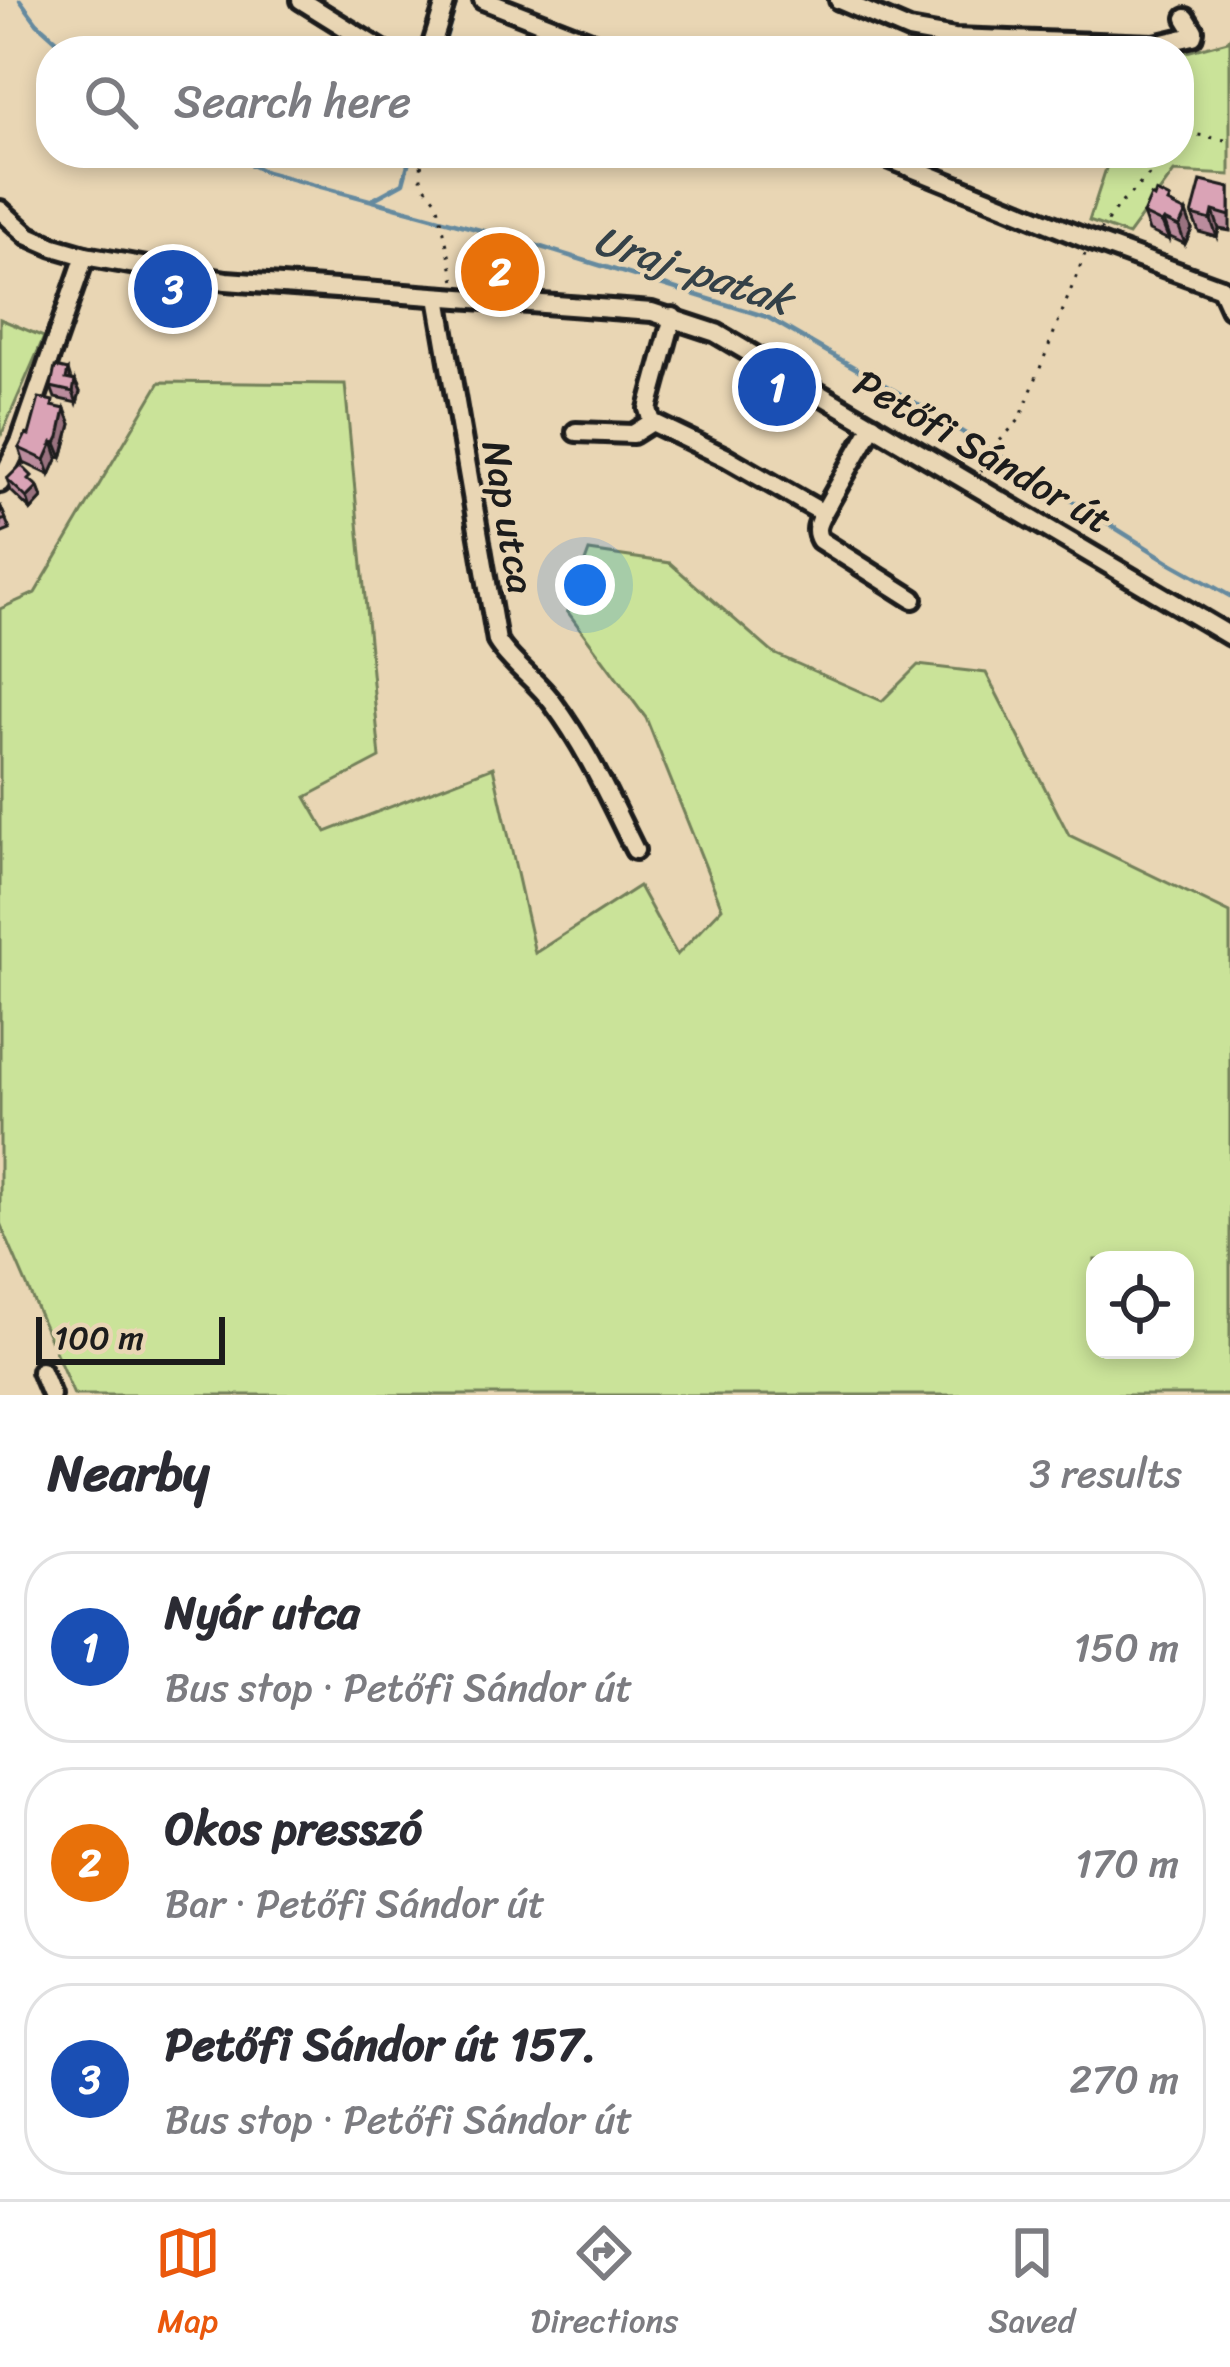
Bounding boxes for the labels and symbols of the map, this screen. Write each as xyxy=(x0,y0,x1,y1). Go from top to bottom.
water label: Uraj-patak xyxy=(584,203,806,338)
pin: 2 xyxy=(461,227,539,317)
pin: 3 xyxy=(134,244,212,334)
pin: 1 xyxy=(738,342,816,432)
street label: Petőfi Sándor út xyxy=(841,349,1125,553)
street label: Nap utca xyxy=(462,435,556,599)
your location xyxy=(555,555,615,615)
scale bar xyxy=(36,1311,225,1364)

